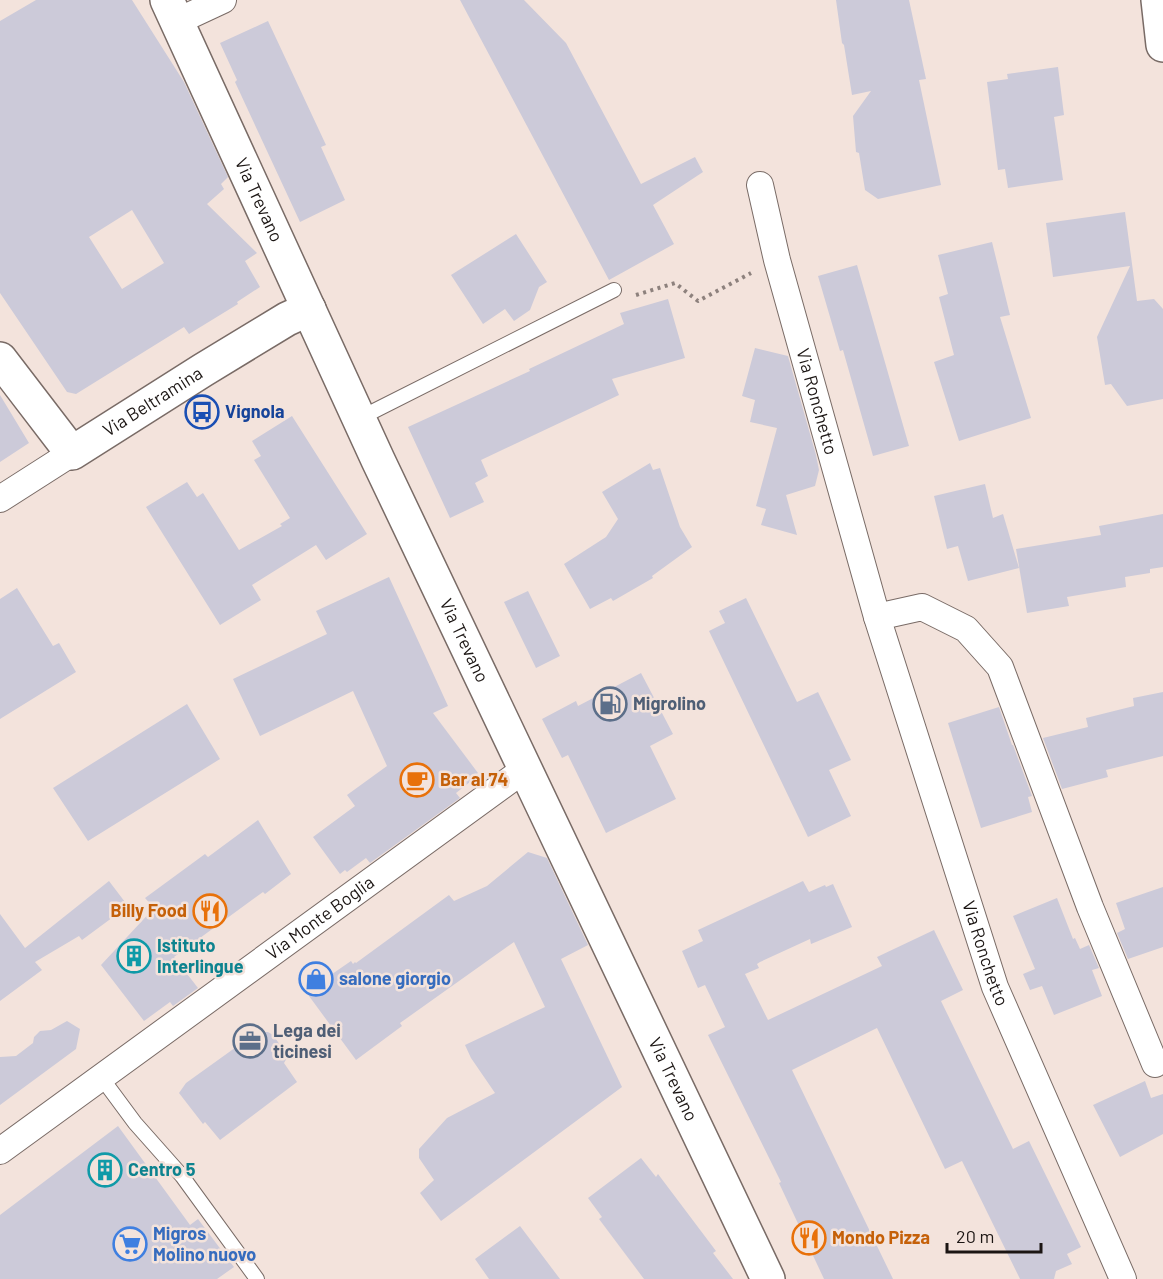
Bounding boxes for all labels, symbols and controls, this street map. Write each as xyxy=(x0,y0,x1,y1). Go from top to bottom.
street label: Via Trevano xyxy=(231,154,288,245)
street label: Via Ronchetto xyxy=(792,346,843,457)
street label: Via Beltramina xyxy=(98,361,206,441)
bus stop icon: Vignola xyxy=(184,394,220,430)
place label: Vignola xyxy=(225,400,285,422)
street label: Via Trevano xyxy=(436,595,494,685)
fuel station icon: Migrolino xyxy=(592,686,628,722)
place label: Migrolino xyxy=(633,692,706,714)
cafe icon: Bar al 74 xyxy=(399,762,435,798)
place label: Bar al 74 xyxy=(440,768,509,790)
street label: Via Monte Boglia xyxy=(261,870,378,964)
restaurant icon: Billy Food xyxy=(192,893,228,929)
street label: Via Ronchetto xyxy=(958,898,1014,1009)
place label: Billy Food xyxy=(111,899,187,921)
place label: Istituto Interlingue xyxy=(157,934,244,977)
building icon: Istituto Interlingue xyxy=(116,938,152,974)
shop icon: salone giorgio xyxy=(298,961,334,997)
place label: salone giorgio xyxy=(339,967,451,989)
place label: Lega dei ticinesi xyxy=(273,1019,341,1062)
office icon: Lega dei ticinesi xyxy=(232,1023,268,1059)
street label: Via Trevano xyxy=(644,1033,703,1124)
building icon: Centro 5 xyxy=(87,1152,123,1188)
place label: Centro 5 xyxy=(128,1158,196,1180)
scale bar xyxy=(947,1216,1042,1254)
restaurant icon: Mondo Pizza xyxy=(791,1220,827,1256)
place label: Migros Molino nuovo xyxy=(153,1222,256,1265)
text: 20 m xyxy=(956,1225,994,1247)
supermarket icon: Migros Molino nuovo xyxy=(112,1226,148,1262)
place label: Mondo Pizza xyxy=(832,1226,930,1248)

